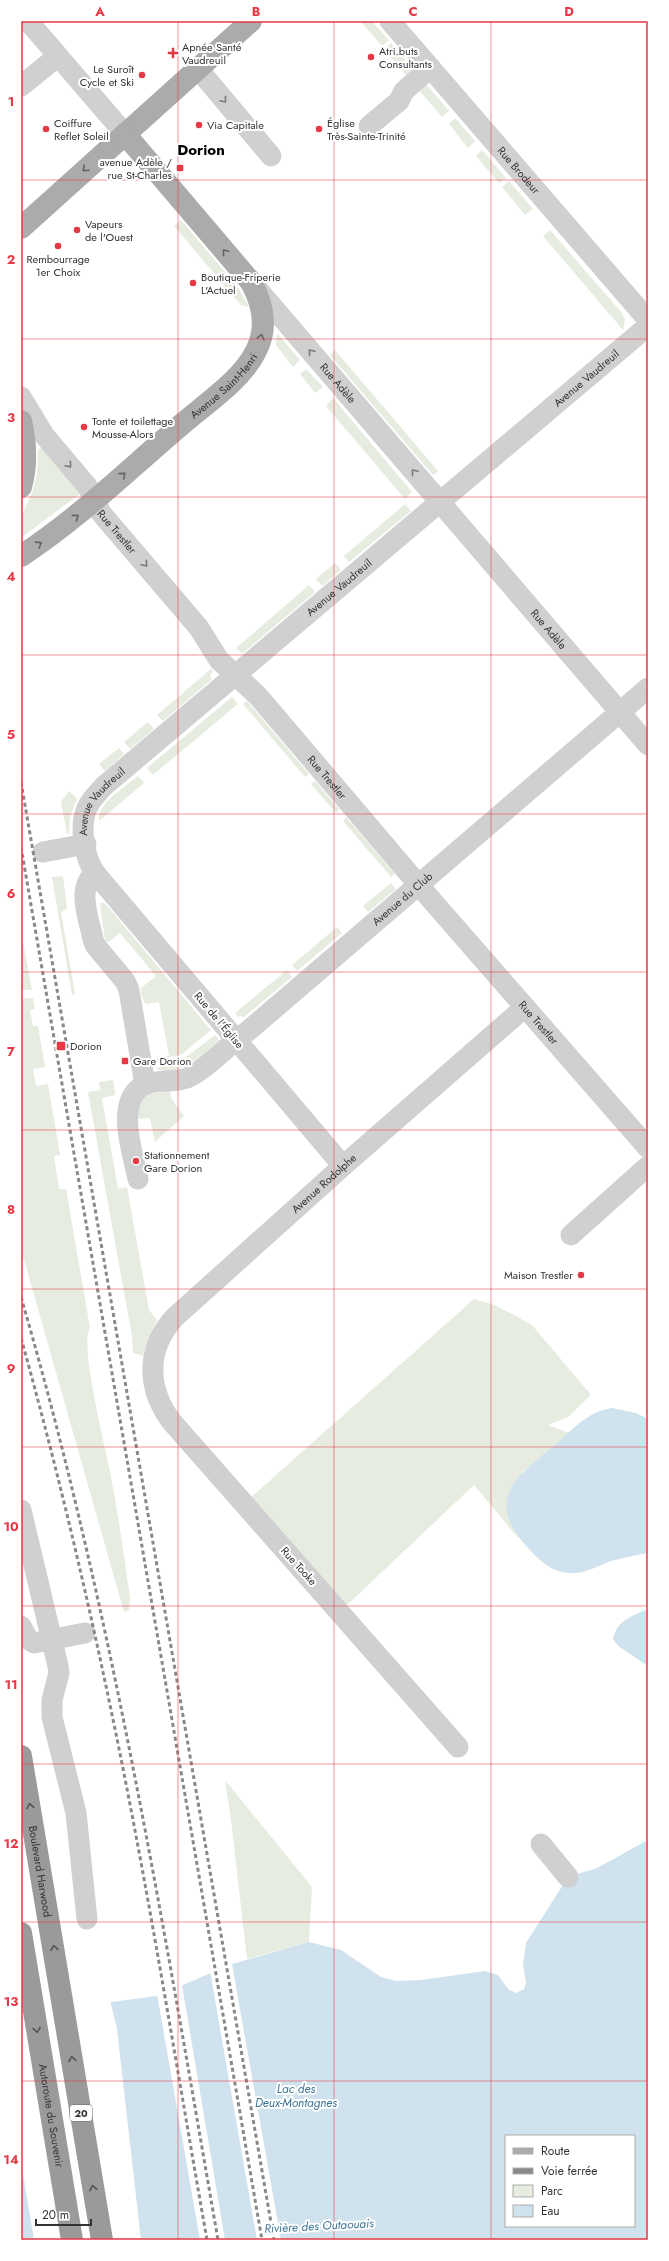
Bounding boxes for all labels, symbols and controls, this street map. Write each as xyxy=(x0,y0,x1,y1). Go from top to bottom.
text: A xyxy=(94,2,105,21)
text: B xyxy=(252,2,261,21)
text: C xyxy=(408,2,418,21)
text: D xyxy=(564,2,574,21)
place label: Apnée Santé Vaudreuil xyxy=(182,39,242,68)
place label: Atri.buts Consultants xyxy=(379,43,432,72)
marker: Apnée Santé Vaudreuil xyxy=(167,47,179,59)
marker: Atri.buts Consultants xyxy=(366,52,376,62)
place label: Le Suroît Cycle et Ski xyxy=(80,61,134,90)
marker: Le Suroît Cycle et Ski xyxy=(137,70,147,80)
text: 1 xyxy=(8,92,14,111)
one-way arrow xyxy=(219,95,226,102)
place label: Coiffure Reflet Soleil xyxy=(54,115,109,144)
place label: Église Très-Sainte-Trinité xyxy=(327,115,406,144)
place label: Via Capitale xyxy=(207,117,264,133)
marker: Via Capitale xyxy=(194,120,204,130)
marker: Coiffure Reflet Soleil xyxy=(41,124,51,134)
marker: Église Très-Sainte-Trinité xyxy=(314,124,324,134)
district label: Dorion xyxy=(177,139,225,161)
street label: Rue Brodeur xyxy=(494,143,544,198)
place label: avenue Adèle / rue St-Charles xyxy=(100,154,173,183)
marker: avenue Adèle / rue St-Charles xyxy=(175,163,185,173)
one-way arrow xyxy=(82,165,90,172)
place label: Vapeurs de l'Ouest xyxy=(85,216,133,245)
marker: Vapeurs de l'Ouest xyxy=(72,225,82,235)
marker: Rembourrage 1er Choix xyxy=(53,241,63,251)
text: 2 xyxy=(7,250,15,269)
one-way arrow xyxy=(223,250,230,257)
place label: Rembourrage 1er Choix xyxy=(26,251,90,280)
place label: Boutique-Friperie L'Actuel xyxy=(201,269,281,298)
marker: Boutique-Friperie L'Actuel xyxy=(188,278,198,288)
one-way arrow xyxy=(256,333,264,340)
street label: Avenue Vaudreuil xyxy=(550,346,623,411)
one-way arrow xyxy=(309,349,316,357)
street label: Avenue Saint-Henri xyxy=(186,350,261,422)
street label: Rue Adèle xyxy=(316,359,360,407)
text: 3 xyxy=(7,408,15,427)
place label: Tonte et toilettage Mousse-Alors xyxy=(92,413,174,442)
marker: Tonte et toilettage Mousse-Alors xyxy=(79,422,89,432)
one-way arrow xyxy=(64,461,71,468)
one-way arrow xyxy=(411,470,418,477)
one-way arrow xyxy=(118,472,126,479)
street label: Rue Trestler xyxy=(93,506,140,557)
one-way arrow xyxy=(71,515,78,522)
one-way arrow xyxy=(35,541,42,549)
street label: Avenue Vaudreuil xyxy=(303,555,375,620)
one-way arrow xyxy=(140,560,147,567)
text: 4 xyxy=(6,567,16,586)
street label: Rue Adèle xyxy=(527,605,571,653)
text: 5 xyxy=(7,725,15,744)
street label: Rue Trestler xyxy=(304,752,351,803)
street label: Avenue Vaudreuil xyxy=(75,764,129,836)
street label: Avenue du Club xyxy=(369,868,436,929)
text: 6 xyxy=(7,884,16,903)
street label: Rue de l'Église xyxy=(190,988,248,1052)
street label: Rue Trestler xyxy=(515,997,562,1048)
place label: Dorion xyxy=(70,1038,102,1054)
marker: Dorion xyxy=(55,1040,67,1052)
text: 7 xyxy=(7,1042,15,1061)
place label: Gare Dorion xyxy=(133,1053,191,1069)
marker: Gare Dorion xyxy=(120,1056,130,1066)
place label: Stationnement Gare Dorion xyxy=(144,1147,210,1176)
street label: Avenue Rodolphe xyxy=(288,1150,360,1217)
marker: Stationnement Gare Dorion xyxy=(131,1156,141,1166)
text: 8 xyxy=(7,1200,15,1219)
place label: Maison Trestler xyxy=(504,1267,573,1283)
marker: Maison Trestler xyxy=(576,1270,586,1280)
text: 9 xyxy=(7,1359,16,1378)
text: 10 xyxy=(3,1517,19,1536)
street label: Rue Tooke xyxy=(277,1543,321,1589)
text: 11 xyxy=(4,1675,18,1694)
one-way arrow xyxy=(27,1803,35,1809)
street label: Boulevard Harwood xyxy=(25,1825,56,1918)
text: 12 xyxy=(3,1834,19,1853)
one-way arrow xyxy=(50,1945,59,1951)
text: 13 xyxy=(4,1992,18,2011)
one-way arrow xyxy=(32,2027,41,2033)
one-way arrow xyxy=(68,2056,77,2063)
street label: Autoroute du Souvenir xyxy=(35,2063,68,2169)
water label: Lac des Deux-Montagnes xyxy=(255,2080,337,2112)
road number: 20 xyxy=(70,2105,92,2121)
legend xyxy=(505,2135,635,2227)
text: Route xyxy=(541,2142,570,2160)
text: 14 xyxy=(3,2150,19,2169)
text: Voie ferrée xyxy=(541,2162,597,2180)
text: Parc xyxy=(541,2182,563,2200)
one-way arrow xyxy=(90,2185,98,2191)
scale bar xyxy=(36,2201,91,2227)
text: Eau xyxy=(541,2202,560,2220)
text: 20 m xyxy=(42,2206,69,2224)
water label: Rivière des Outaouais xyxy=(264,2214,375,2238)

